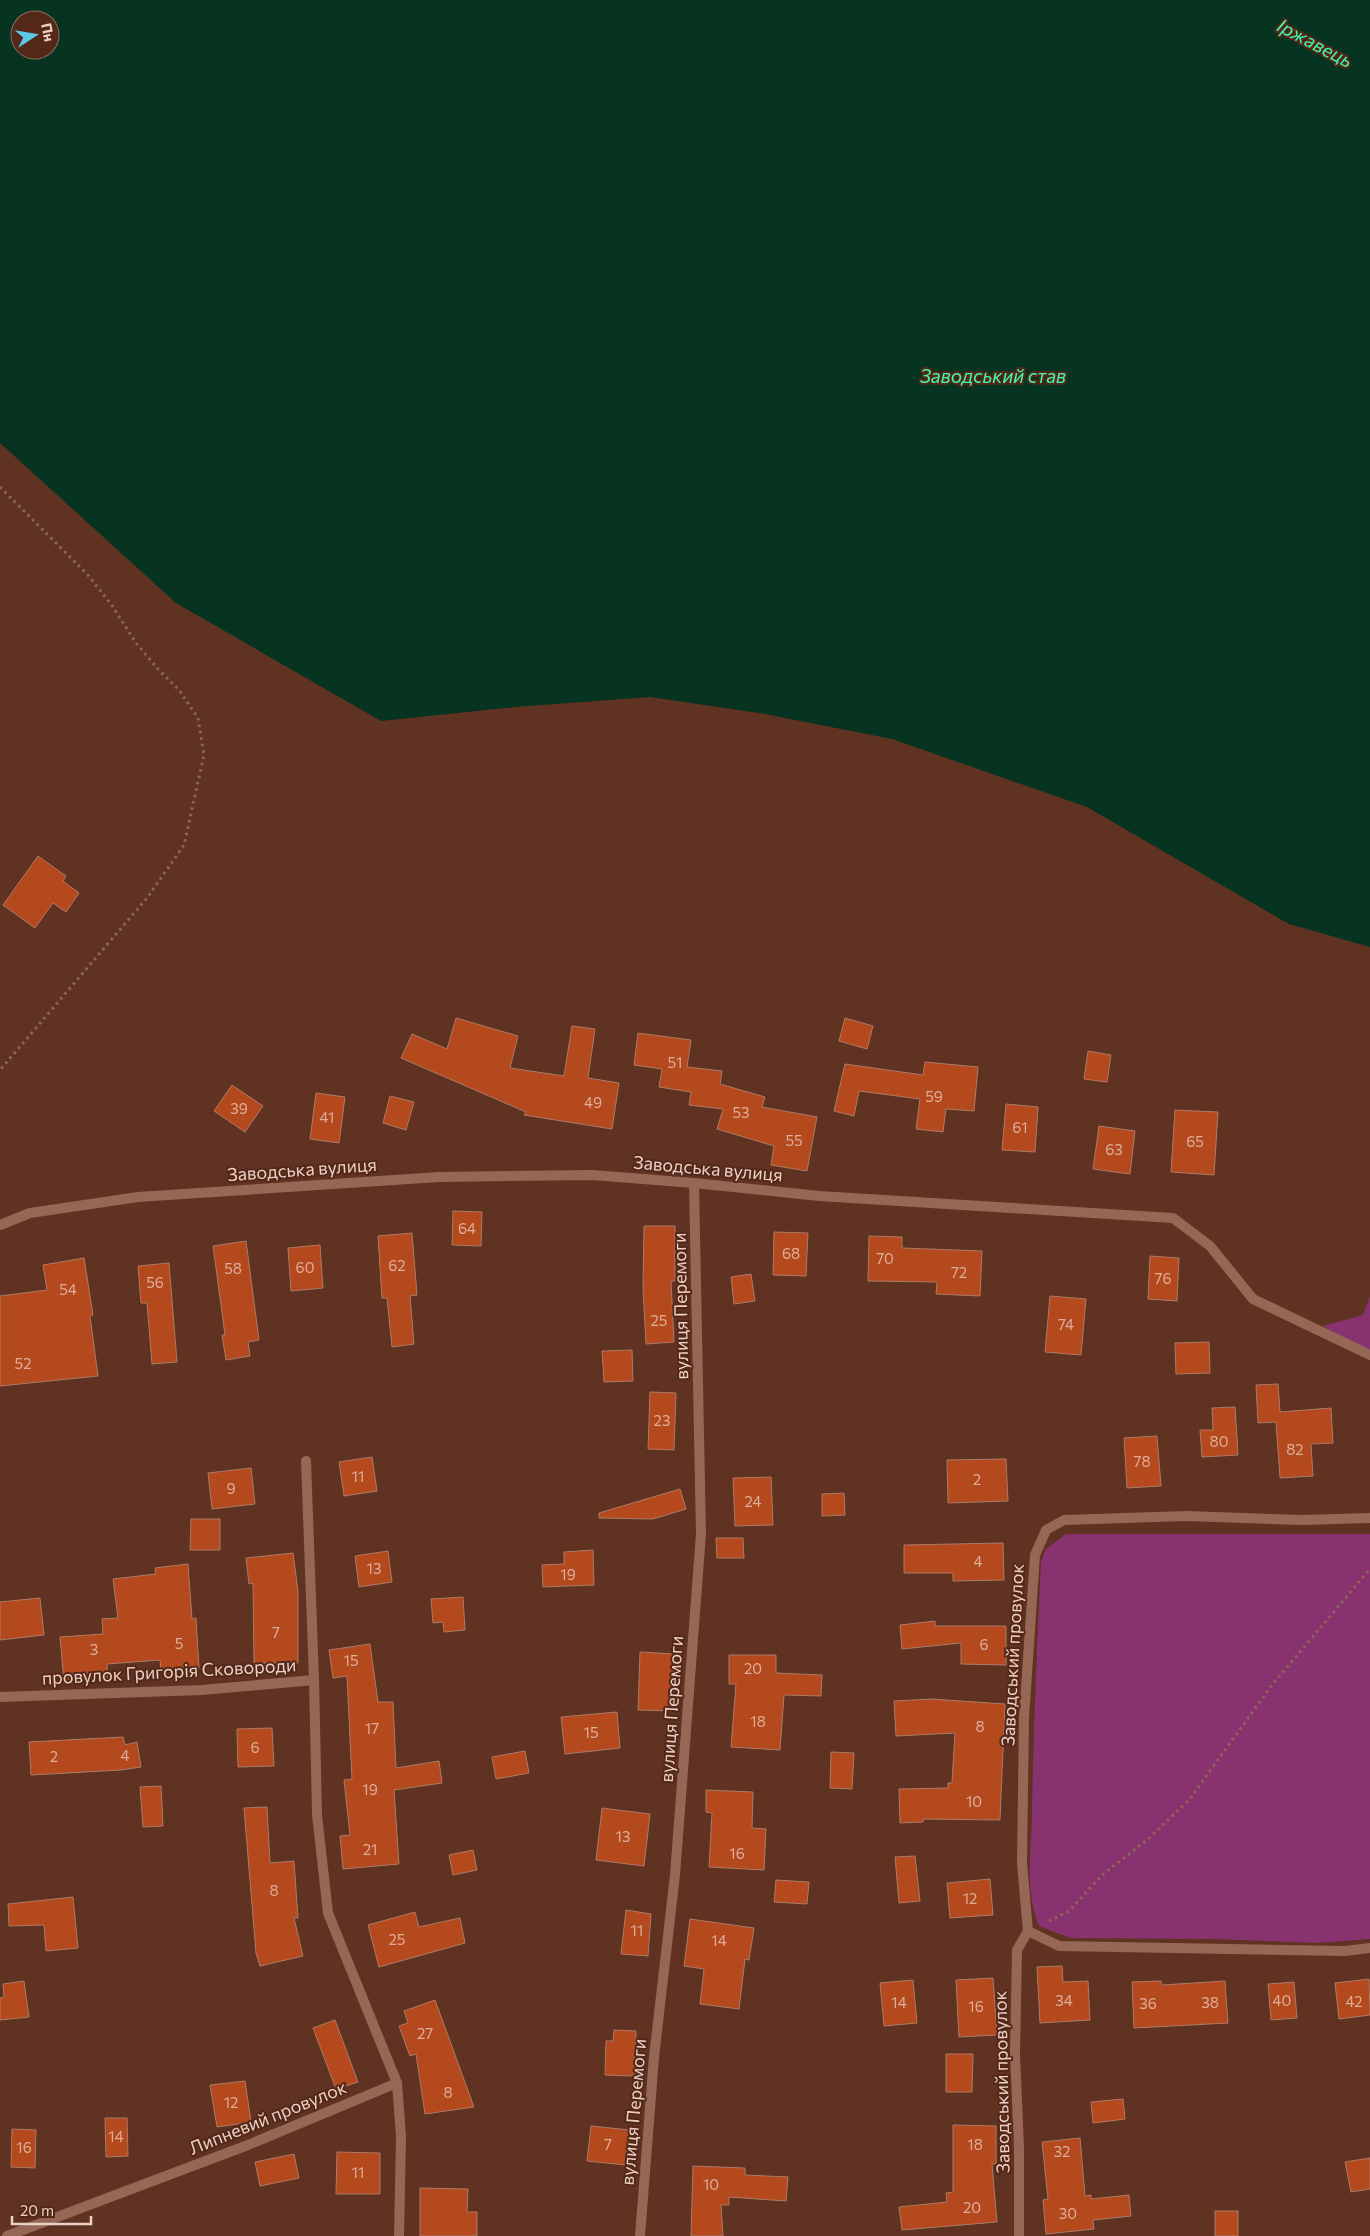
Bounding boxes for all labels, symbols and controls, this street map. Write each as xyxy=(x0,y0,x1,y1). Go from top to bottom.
north arrow xyxy=(10,10,60,60)
water label: Іржавець xyxy=(1274,13,1357,72)
text: Пн xyxy=(38,21,58,43)
water label: Заводський став xyxy=(920,364,1066,387)
house number: 51 xyxy=(667,1053,683,1071)
house number: 59 xyxy=(925,1087,943,1105)
house number: 49 xyxy=(584,1093,602,1111)
house number: 39 xyxy=(230,1099,248,1117)
house number: 53 xyxy=(732,1103,750,1121)
house number: 41 xyxy=(320,1108,334,1126)
house number: 61 xyxy=(1012,1118,1028,1136)
house number: 55 xyxy=(785,1131,803,1149)
house number: 65 xyxy=(1186,1132,1204,1150)
house number: 63 xyxy=(1105,1140,1123,1158)
street label: Заводська вулиця xyxy=(633,1151,784,1185)
street label: Заводська вулиця xyxy=(226,1153,377,1185)
house number: 64 xyxy=(458,1219,476,1237)
street label: вулиця Перемоги xyxy=(668,1232,692,1380)
house number: 68 xyxy=(782,1244,800,1262)
house number: 70 xyxy=(876,1249,894,1267)
house number: 62 xyxy=(388,1256,406,1274)
house number: 60 xyxy=(296,1258,314,1276)
house number: 58 xyxy=(224,1259,242,1277)
house number: 72 xyxy=(951,1263,967,1281)
house number: 76 xyxy=(1155,1269,1171,1287)
house number: 56 xyxy=(146,1273,164,1291)
house number: 54 xyxy=(59,1280,77,1298)
house number: 25 xyxy=(651,1311,667,1329)
house number: 74 xyxy=(1058,1315,1074,1333)
house number: 52 xyxy=(15,1354,31,1372)
house number: 23 xyxy=(654,1411,670,1429)
house number: 80 xyxy=(1210,1432,1228,1450)
house number: 82 xyxy=(1286,1440,1304,1458)
house number: 78 xyxy=(1134,1452,1150,1470)
house number: 11 xyxy=(352,1467,364,1485)
house number: 2 xyxy=(973,1470,981,1488)
house number: 9 xyxy=(226,1479,236,1497)
house number: 24 xyxy=(744,1492,762,1510)
house number: 4 xyxy=(974,1552,983,1570)
house number: 13 xyxy=(367,1559,381,1577)
street label: Заводський провулок xyxy=(996,1563,1028,1747)
house number: 19 xyxy=(560,1565,576,1583)
house number: 7 xyxy=(272,1623,280,1641)
house number: 5 xyxy=(175,1634,183,1652)
street label: вулиця Перемоги xyxy=(655,1635,687,1783)
house number: 6 xyxy=(979,1635,989,1653)
house number: 3 xyxy=(90,1640,98,1658)
house number: 15 xyxy=(343,1651,359,1669)
street label: провулок Григорія Сковороди xyxy=(41,1653,297,1689)
house number: 20 xyxy=(744,1659,762,1677)
house number: 18 xyxy=(750,1712,766,1730)
house number: 8 xyxy=(975,1717,985,1735)
house number: 17 xyxy=(365,1719,379,1737)
house number: 15 xyxy=(583,1723,599,1741)
house number: 6 xyxy=(250,1738,260,1756)
house number: 4 xyxy=(121,1746,130,1764)
house number: 2 xyxy=(50,1747,58,1765)
house number: 19 xyxy=(362,1780,378,1798)
house number: 10 xyxy=(966,1792,982,1810)
house number: 13 xyxy=(616,1827,630,1845)
house number: 21 xyxy=(363,1840,377,1858)
house number: 16 xyxy=(729,1844,745,1862)
house number: 8 xyxy=(269,1881,279,1899)
house number: 12 xyxy=(963,1889,977,1907)
house number: 11 xyxy=(631,1921,643,1939)
house number: 25 xyxy=(389,1930,405,1948)
house number: 14 xyxy=(711,1931,727,1949)
street label: Заводський провулок xyxy=(988,1990,1014,2174)
house number: 34 xyxy=(1055,1991,1073,2009)
house number: 40 xyxy=(1273,1991,1291,2009)
house number: 42 xyxy=(1345,1992,1363,2010)
house number: 14 xyxy=(891,1993,907,2011)
house number: 38 xyxy=(1201,1993,1219,2011)
house number: 36 xyxy=(1139,1994,1157,2012)
house number: 16 xyxy=(968,1997,984,2015)
house number: 27 xyxy=(417,2024,433,2042)
street label: вулиця Перемоги xyxy=(616,2038,650,2186)
street label: Липневий провулок xyxy=(186,2075,350,2159)
house number: 8 xyxy=(443,2083,453,2101)
house number: 12 xyxy=(224,2093,238,2111)
house number: 14 xyxy=(108,2127,124,2145)
house number: 7 xyxy=(604,2135,612,2153)
house number: 18 xyxy=(967,2135,983,2153)
house number: 16 xyxy=(16,2138,32,2156)
house number: 32 xyxy=(1054,2142,1070,2160)
house number: 11 xyxy=(352,2163,364,2181)
house number: 10 xyxy=(703,2175,719,2193)
scale bar xyxy=(12,2194,91,2226)
house number: 20 xyxy=(963,2198,981,2216)
text: 20 m xyxy=(20,2201,54,2219)
house number: 30 xyxy=(1059,2204,1077,2222)

